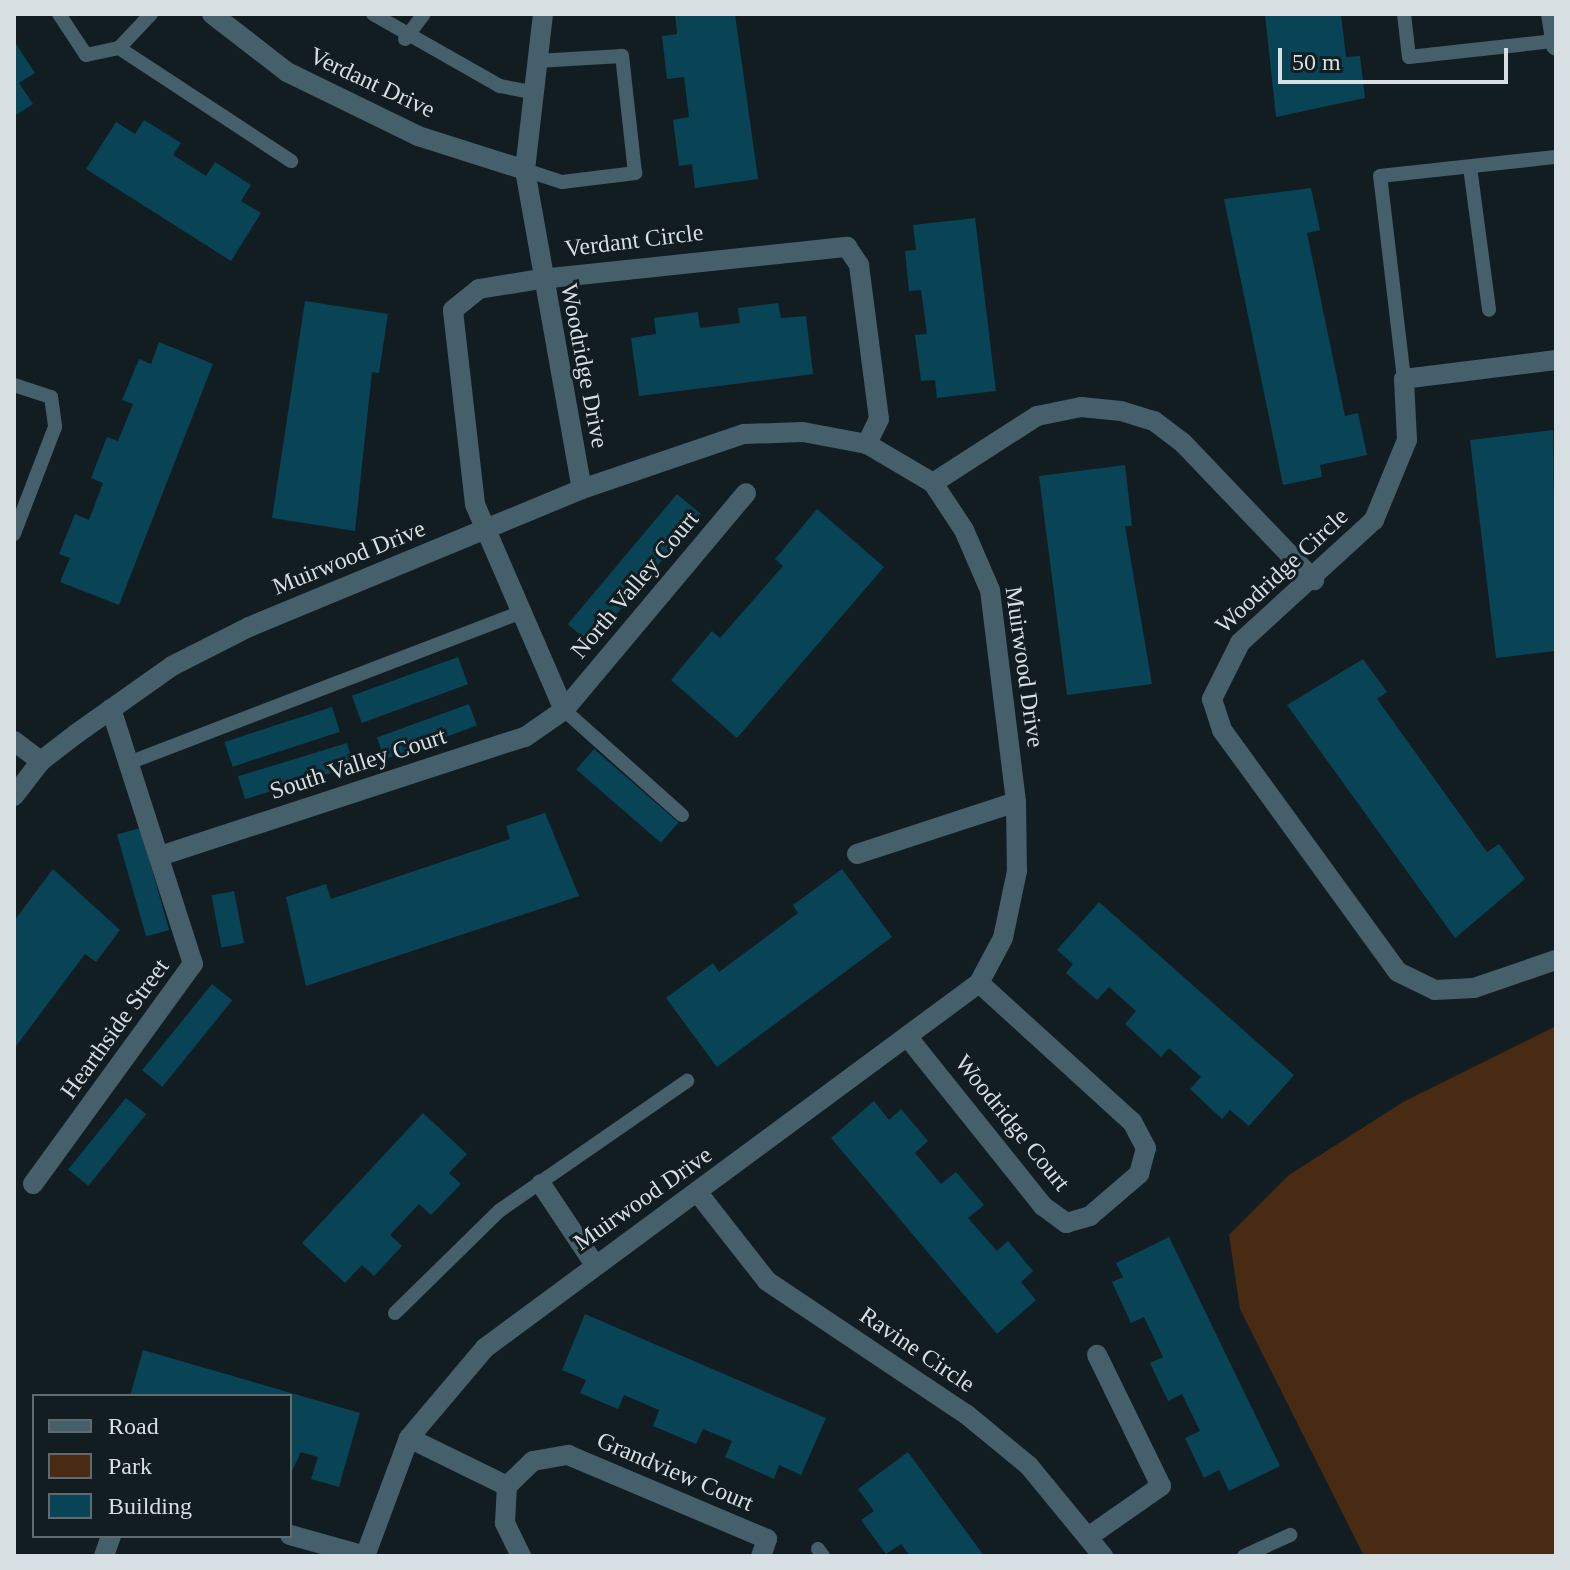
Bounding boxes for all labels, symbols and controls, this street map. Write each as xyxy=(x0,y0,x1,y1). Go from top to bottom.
scale bar xyxy=(1282,32,1512,82)
street label: Verdant Drive xyxy=(305,41,439,125)
text: 50 m xyxy=(1292,49,1341,75)
street label: Verdant Circle xyxy=(563,218,705,264)
street label: Woodridge Drive xyxy=(554,281,614,451)
street label: Woodridge Circle xyxy=(1210,502,1354,640)
street label: North Valley Court xyxy=(565,505,705,665)
street label: Muirwood Drive xyxy=(269,514,429,602)
street label: Muirwood Drive xyxy=(998,585,1050,749)
street label: South Valley Court xyxy=(266,722,450,806)
street label: Hearthside Street xyxy=(55,953,175,1105)
street label: Woodridge Court xyxy=(948,1049,1076,1197)
street label: Muirwood Drive xyxy=(568,1141,718,1257)
street label: Ravine Circle xyxy=(854,1301,980,1399)
legend xyxy=(32,1394,292,1538)
text: Road xyxy=(108,1413,159,1439)
street label: Grandview Court xyxy=(592,1426,758,1518)
text: Park xyxy=(108,1453,152,1479)
text: Building xyxy=(108,1493,192,1519)

